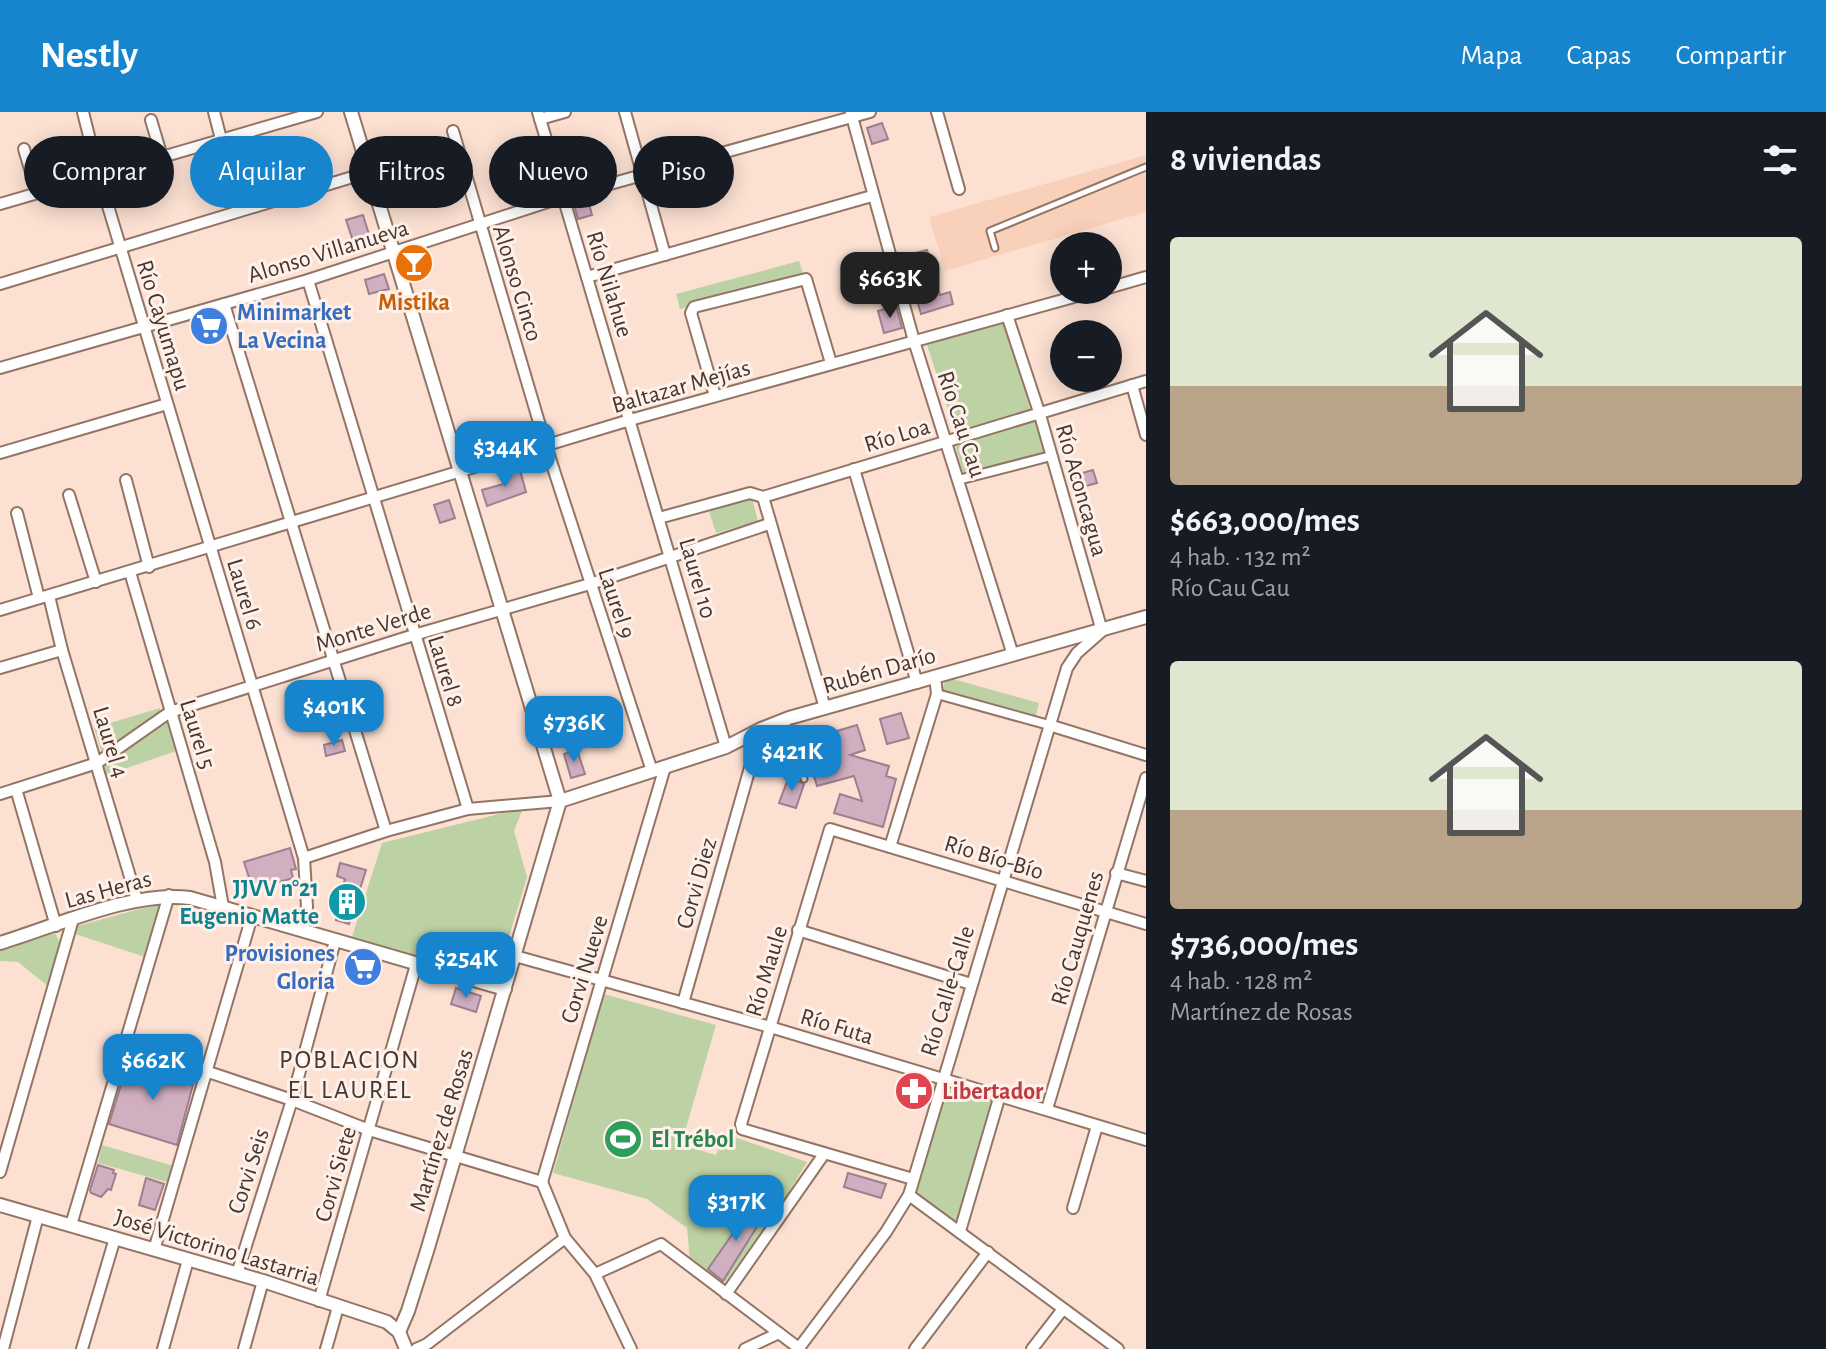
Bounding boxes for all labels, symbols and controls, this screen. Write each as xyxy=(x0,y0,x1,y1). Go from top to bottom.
text: Nestly xyxy=(40,37,138,75)
text: Mapa xyxy=(1460,42,1522,70)
text: Capas xyxy=(1566,42,1631,70)
text: Compartir xyxy=(1675,42,1786,70)
chip: Comprar xyxy=(24,136,174,208)
chip: Alquilar xyxy=(190,136,333,208)
chip: Filtros xyxy=(349,136,473,208)
chip: Nuevo xyxy=(489,136,617,208)
chip: Piso xyxy=(633,136,734,208)
icon: filters xyxy=(1758,138,1802,182)
text: 8 viviendas xyxy=(1170,143,1321,177)
street label: Alonso Villanueva xyxy=(245,216,412,288)
street label: Alonso Cinco xyxy=(488,222,546,344)
street label: Río Nilahue xyxy=(582,228,637,340)
map controls xyxy=(1050,232,1122,392)
button: + xyxy=(1050,232,1122,304)
bar icon: Mistika xyxy=(393,242,435,284)
pin: $663K xyxy=(834,252,946,320)
street label: Río Cayumapu xyxy=(132,257,194,393)
text: $663K xyxy=(858,265,922,291)
icon: home xyxy=(1414,289,1558,433)
place label: Mistika xyxy=(378,291,450,315)
place label: Minimarket La Vecina xyxy=(237,301,351,353)
supermarket icon: Minimarket La Vecina xyxy=(188,305,230,347)
button: − xyxy=(1050,320,1122,392)
street label: Baltazar Mejías xyxy=(609,356,753,418)
street label: Río Cau Cau xyxy=(933,368,990,481)
street label: Río Loa xyxy=(862,415,933,457)
pin: $344K xyxy=(449,421,561,489)
street label: Río Aconcagua xyxy=(1051,421,1111,559)
text: $344K xyxy=(473,434,537,460)
text: $663,000/mes xyxy=(1170,504,1360,538)
street label: Laurel 10 xyxy=(674,535,720,621)
text: 4 hab. · 132 m² xyxy=(1170,544,1311,570)
street label: Laurel 6 xyxy=(222,556,266,633)
street label: Laurel 9 xyxy=(593,565,639,642)
text: Río Cau Cau xyxy=(1170,575,1290,601)
street label: Monte Verde xyxy=(313,599,434,657)
street label: Laurel 8 xyxy=(423,633,467,710)
street label: Rubén Darío xyxy=(820,643,939,699)
pin: $401K xyxy=(278,680,390,748)
text: $401K xyxy=(303,693,365,719)
street label: Laurel 5 xyxy=(175,696,219,772)
pin: $736K xyxy=(518,696,630,764)
street label: Laurel 4 xyxy=(88,704,132,781)
text: $736K xyxy=(543,709,605,735)
icon: home xyxy=(1414,713,1558,857)
pin: $421K xyxy=(736,725,848,793)
text: $421K xyxy=(761,738,823,764)
street label: Río Bío-Bío xyxy=(941,831,1046,884)
street label: Corvi Diez xyxy=(673,835,721,932)
street label: Las Heras xyxy=(62,867,154,913)
street label: Río Cauquenes xyxy=(1047,868,1109,1008)
place label: JJVV n°21 Eugenio Matte xyxy=(179,877,319,929)
building icon: JJVV n°21 Eugenio Matte xyxy=(326,881,368,923)
street label: Corvi Nueve xyxy=(557,912,613,1026)
street label: Río Maule xyxy=(742,923,792,1020)
street label: Río Calle-Calle xyxy=(917,923,979,1059)
text: $736,000/mes xyxy=(1170,928,1358,962)
pin: $254K xyxy=(410,932,522,1000)
place label: Provisiones Gloria xyxy=(225,942,335,994)
text: $254K xyxy=(434,945,498,971)
supermarket icon: Provisiones Gloria xyxy=(342,946,384,988)
text: 4 hab. · 128 m² xyxy=(1170,968,1312,994)
text: Martínez de Rosas xyxy=(1170,999,1353,1025)
street label: Río Futa xyxy=(797,1004,876,1049)
pin: $662K xyxy=(97,1034,209,1102)
street label: Martínez de Rosas xyxy=(406,1046,478,1214)
text: $662K xyxy=(121,1047,185,1073)
district label: POBLACION EL LAUREL xyxy=(279,1047,421,1103)
pharmacy icon: Libertador xyxy=(893,1070,935,1112)
place label: Libertador xyxy=(942,1080,1044,1104)
sports icon: El Trébol xyxy=(602,1118,644,1160)
street label: Corvi Siete xyxy=(311,1124,361,1225)
street label: Corvi Seis xyxy=(224,1126,274,1217)
place label: El Trébol xyxy=(651,1128,734,1152)
pin: $317K xyxy=(680,1175,792,1243)
text: $317K xyxy=(707,1188,765,1214)
street label: José Victorino Lastarria xyxy=(112,1205,322,1291)

